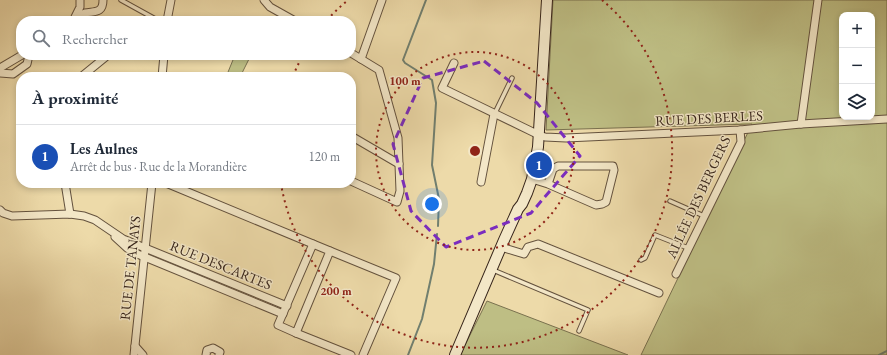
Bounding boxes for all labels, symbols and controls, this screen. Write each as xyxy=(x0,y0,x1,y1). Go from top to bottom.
map controls xyxy=(839,12,875,120)
button: + xyxy=(839,12,875,48)
search box xyxy=(16,16,356,60)
icon: search xyxy=(30,27,52,49)
text: Rechercher xyxy=(62,29,128,48)
button: − xyxy=(839,48,875,84)
text: 100 m xyxy=(389,73,421,89)
button: layers xyxy=(839,84,875,120)
text: À proximité xyxy=(32,87,118,109)
street label: RUE DES BERLES xyxy=(655,106,763,130)
street label: ALLÉE DES BERGERS xyxy=(661,133,734,262)
text: Les Aulnes xyxy=(70,139,138,158)
centre of rings xyxy=(468,144,482,158)
text: 1 xyxy=(42,148,48,165)
text: 120 m xyxy=(309,148,340,165)
pin: 1 xyxy=(526,150,552,180)
text: Arrêt de bus · Rue de la Morandière xyxy=(70,158,247,175)
your location xyxy=(422,194,442,214)
street label: RUE DE TANAYS xyxy=(116,215,144,321)
street label: RUE DESCARTES xyxy=(168,236,274,294)
text: 200 m xyxy=(320,283,352,299)

